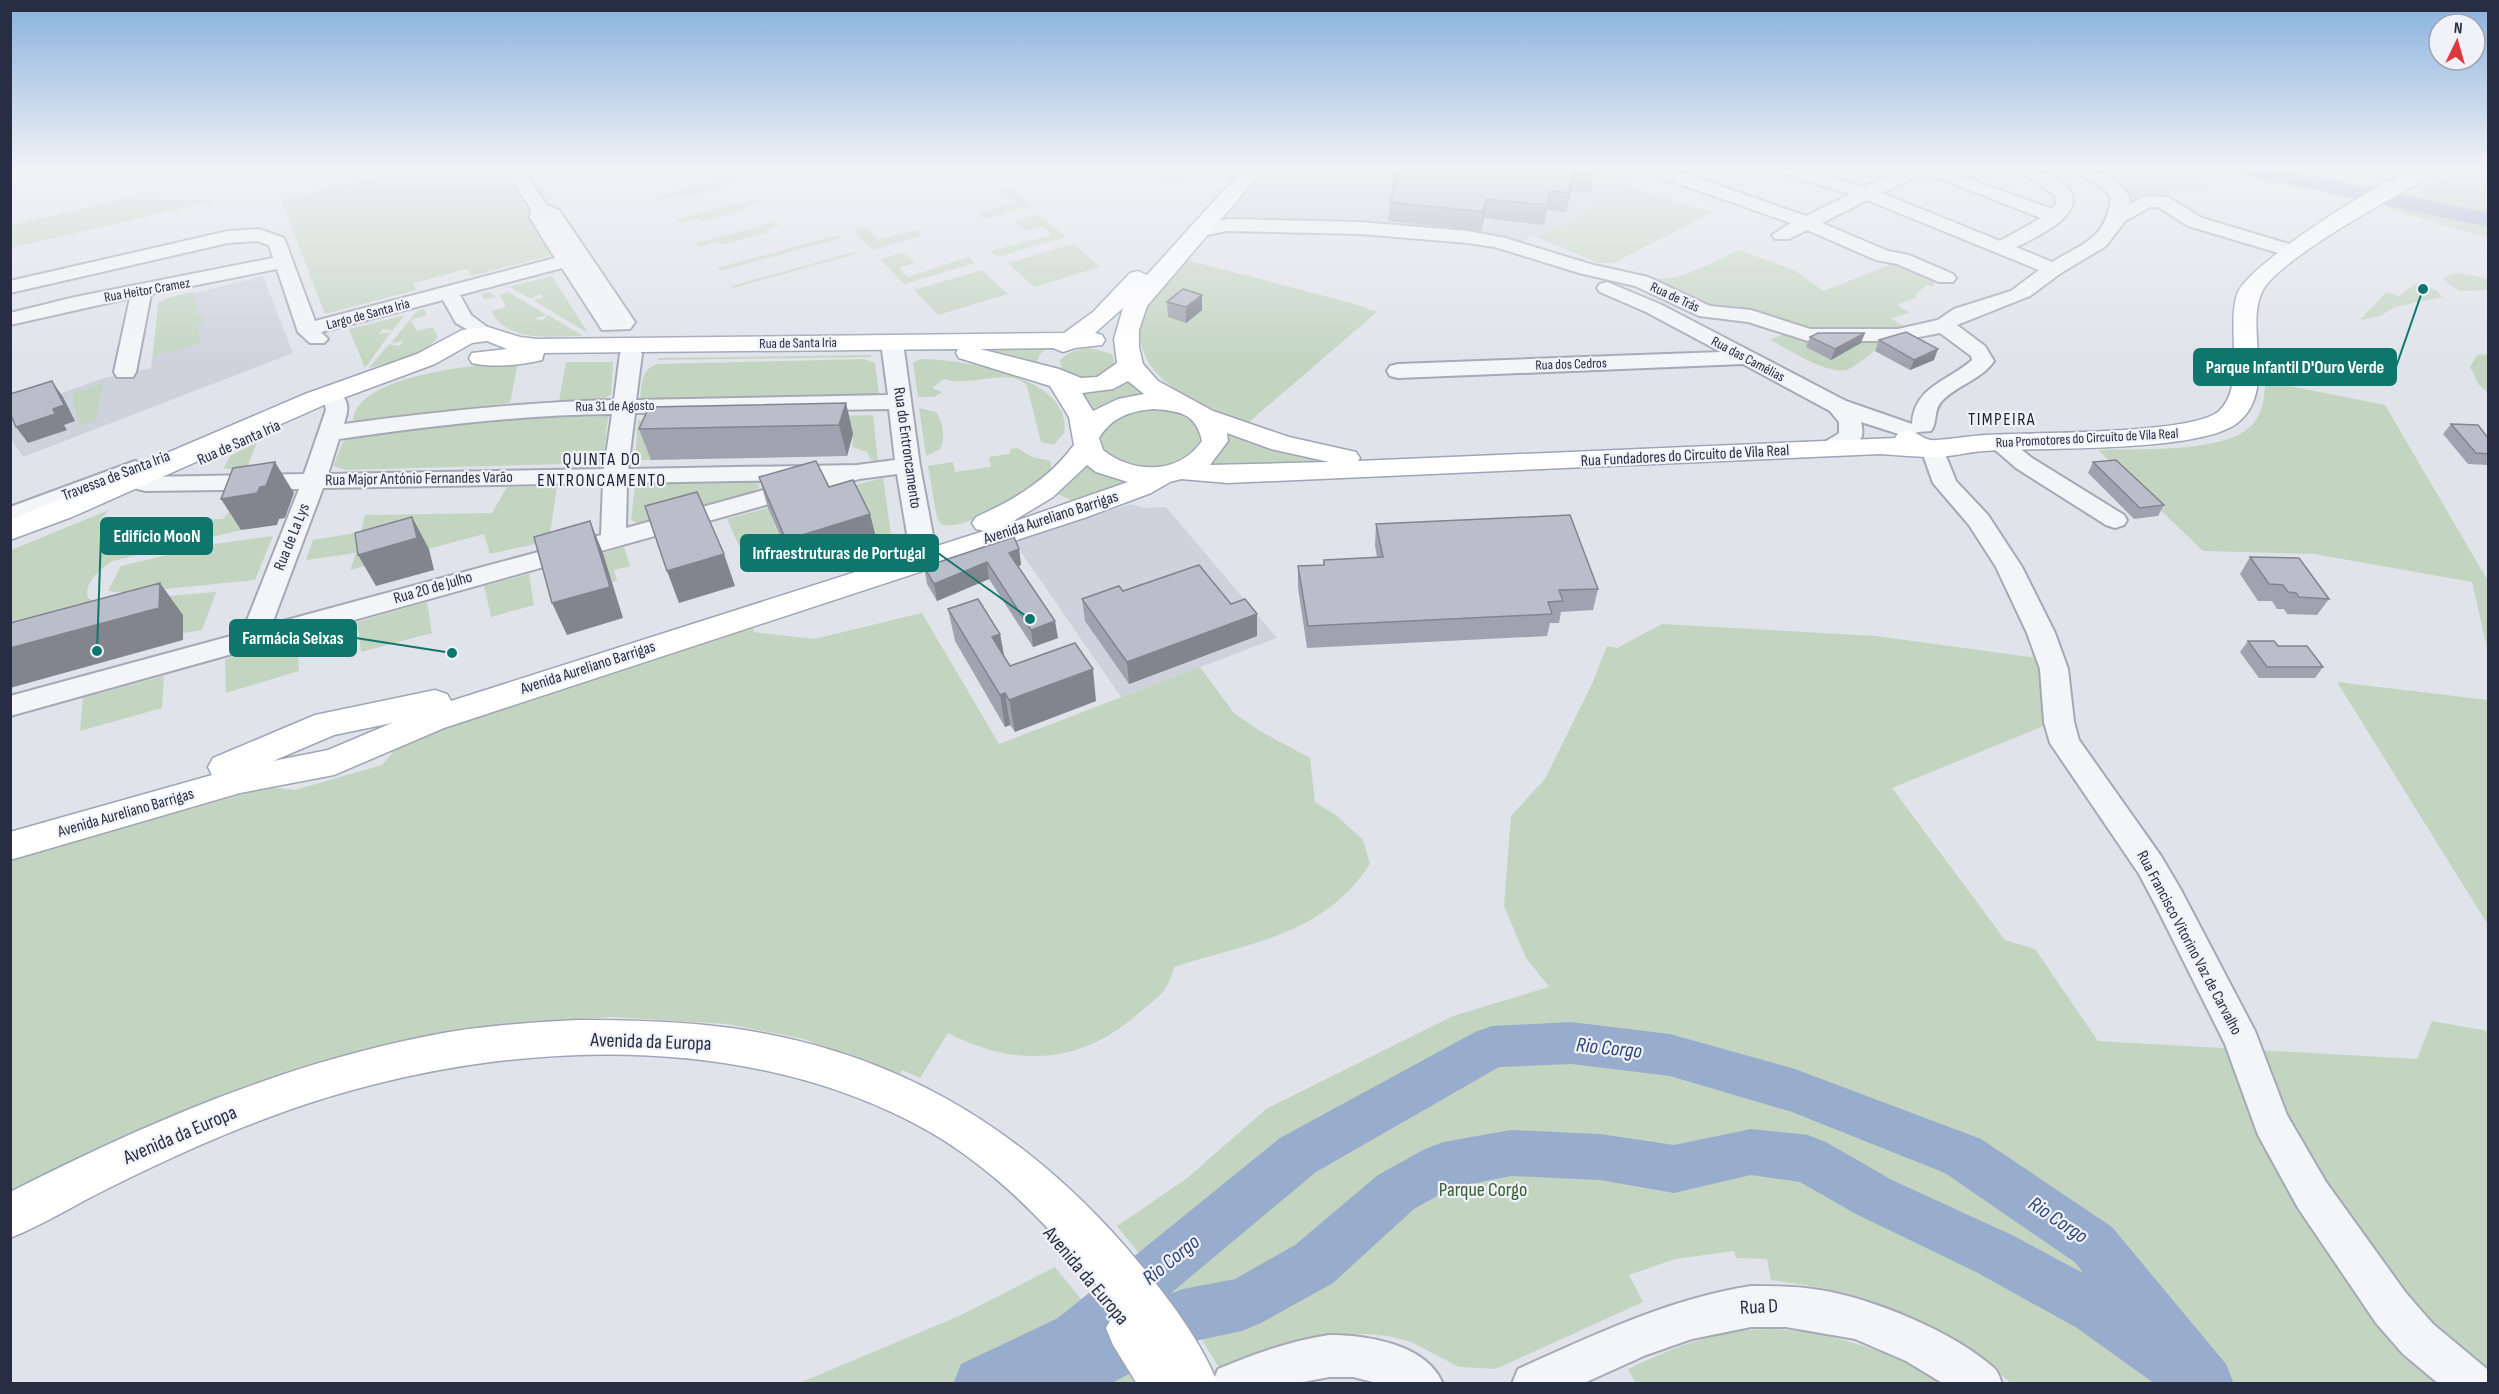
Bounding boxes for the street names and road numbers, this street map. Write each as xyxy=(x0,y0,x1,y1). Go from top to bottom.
street label: Rua Heitor Cramez xyxy=(103,274,191,306)
street label: Rua de Trás xyxy=(1648,278,1702,316)
street label: Largo de Santa Iria xyxy=(324,295,412,333)
street label: Rua das Camélias xyxy=(1708,333,1788,385)
street label: Rua de Santa Iria xyxy=(759,334,837,352)
street label: Rua dos Cedros xyxy=(1535,354,1607,374)
street label: Rua do Entroncamento xyxy=(889,386,925,510)
street label: Rua 31 de Agosto xyxy=(575,397,655,415)
street label: Rua de Santa Iria xyxy=(195,416,283,470)
street label: Rua Promotores do Circuito de Vila Real xyxy=(1995,425,2179,451)
street label: Rua Fundadores do Circuito de Vila Real xyxy=(1580,441,1790,471)
street label: Travessa de Santa Iria xyxy=(59,447,173,505)
street label: Rua Major António Fernandes Varão xyxy=(325,468,513,490)
street label: Avenida Aureliano Barrigas xyxy=(980,487,1121,549)
street label: Rua de La Lys xyxy=(270,501,314,573)
street label: Rua 20 de Julho xyxy=(391,568,475,608)
street label: Avenida Aureliano Barrigas xyxy=(517,637,658,699)
street label: Avenida Aureliano Barrigas xyxy=(55,784,196,842)
street label: Rua Francisco Vitorino Vaz de Carvalho xyxy=(2132,848,2246,1038)
street label: Avenida da Europa xyxy=(589,1028,712,1056)
street label: Avenida da Europa xyxy=(119,1100,240,1170)
street label: Avenida da Europa xyxy=(1037,1221,1134,1330)
street label: Rua D xyxy=(1739,1294,1779,1320)

